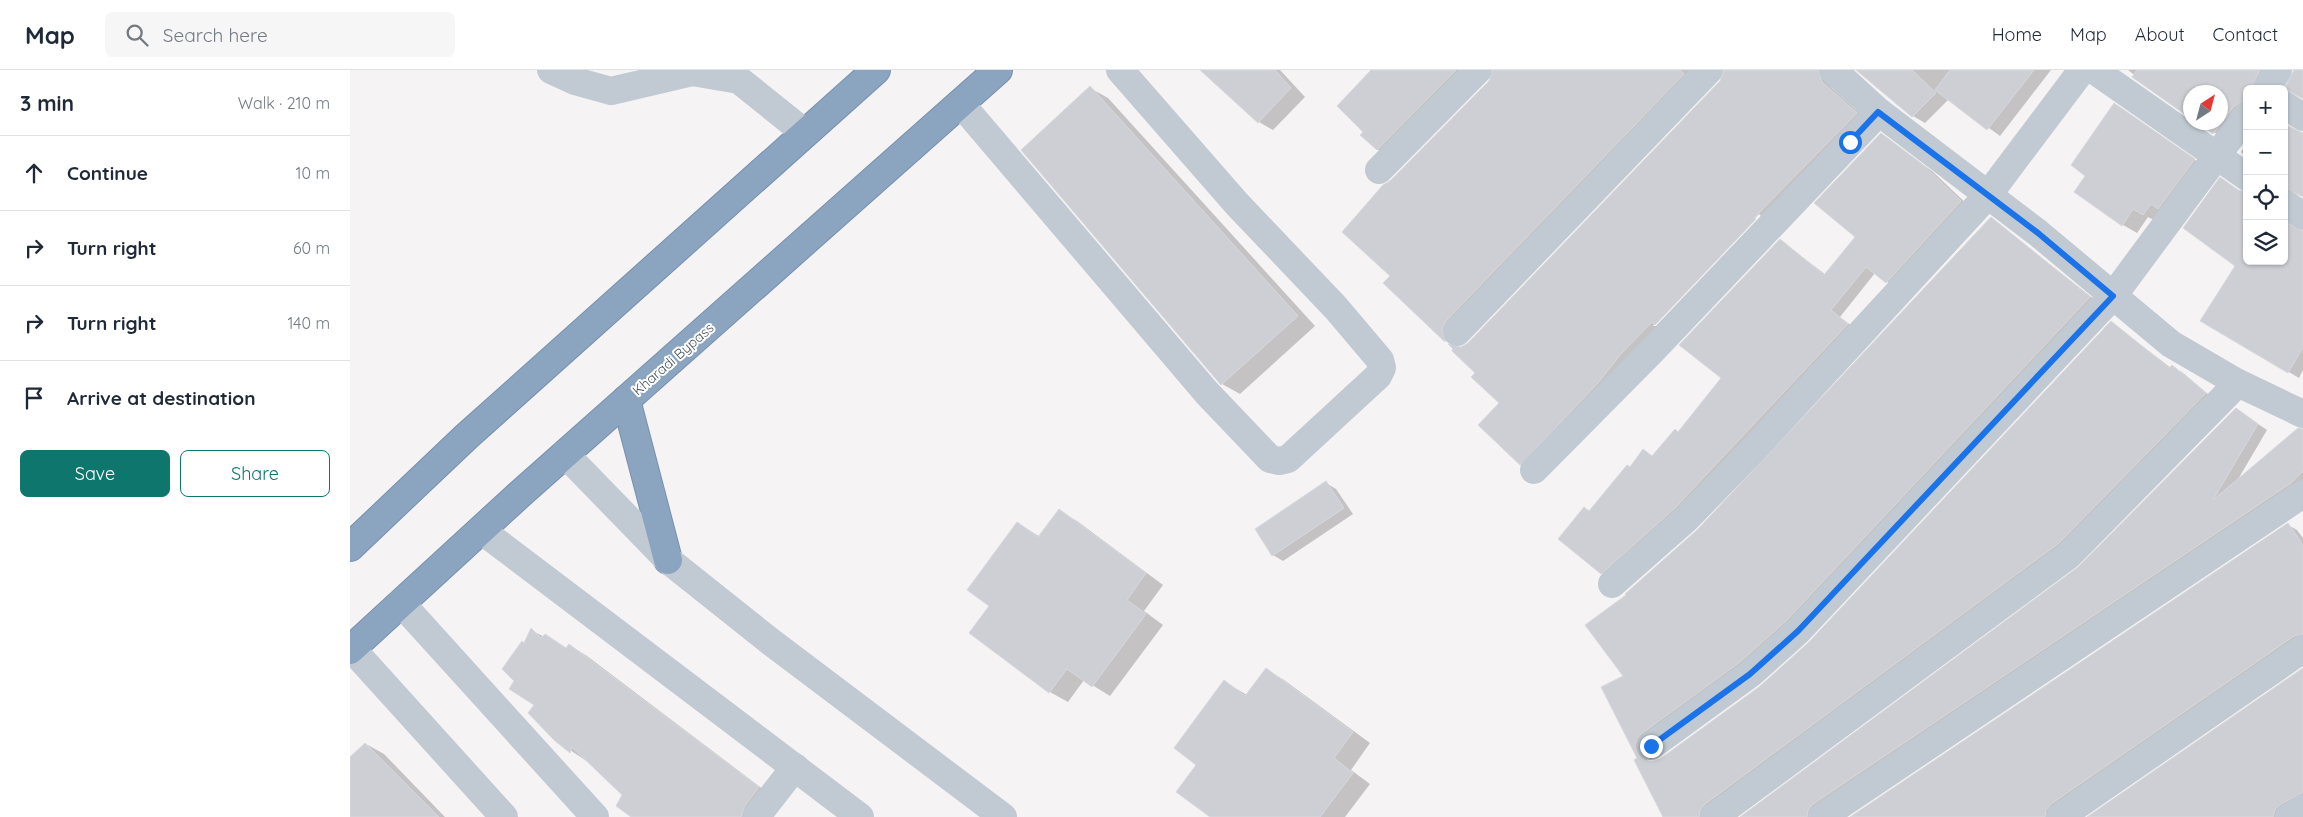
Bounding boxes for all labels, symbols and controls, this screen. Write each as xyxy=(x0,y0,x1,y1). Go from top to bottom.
search box xyxy=(105,12,455,57)
text: Map xyxy=(25,20,75,50)
icon: search xyxy=(123,21,151,49)
text: Search here xyxy=(163,23,268,47)
text: Home xyxy=(1992,23,2042,46)
text: Map xyxy=(2070,23,2107,46)
text: About xyxy=(2135,23,2185,46)
text: Contact xyxy=(2213,23,2278,46)
north arrow xyxy=(2183,85,2228,130)
map controls xyxy=(2243,85,2288,265)
button: + xyxy=(2243,85,2288,130)
text: 3 min xyxy=(20,90,74,116)
text: Walk · 210 m xyxy=(238,93,330,113)
button: − xyxy=(2243,130,2288,175)
route start xyxy=(1839,131,1862,154)
icon: ahead xyxy=(20,159,48,187)
text: Continue xyxy=(67,161,148,185)
text: 10 m xyxy=(296,163,330,183)
button: locate xyxy=(2243,175,2288,220)
button: layers xyxy=(2243,220,2288,265)
icon: right xyxy=(20,234,48,262)
text: Turn right xyxy=(67,236,156,260)
text: 60 m xyxy=(293,238,330,258)
icon: right xyxy=(20,309,48,337)
text: Turn right xyxy=(67,311,156,335)
text: 140 m xyxy=(287,313,330,333)
street label: Kharadi Bypass xyxy=(629,319,717,399)
icon: arrive xyxy=(20,384,48,412)
text: Arrive at destination xyxy=(67,386,256,410)
button: Save xyxy=(20,450,170,497)
button: Share xyxy=(180,450,330,497)
route end xyxy=(1640,735,1663,758)

